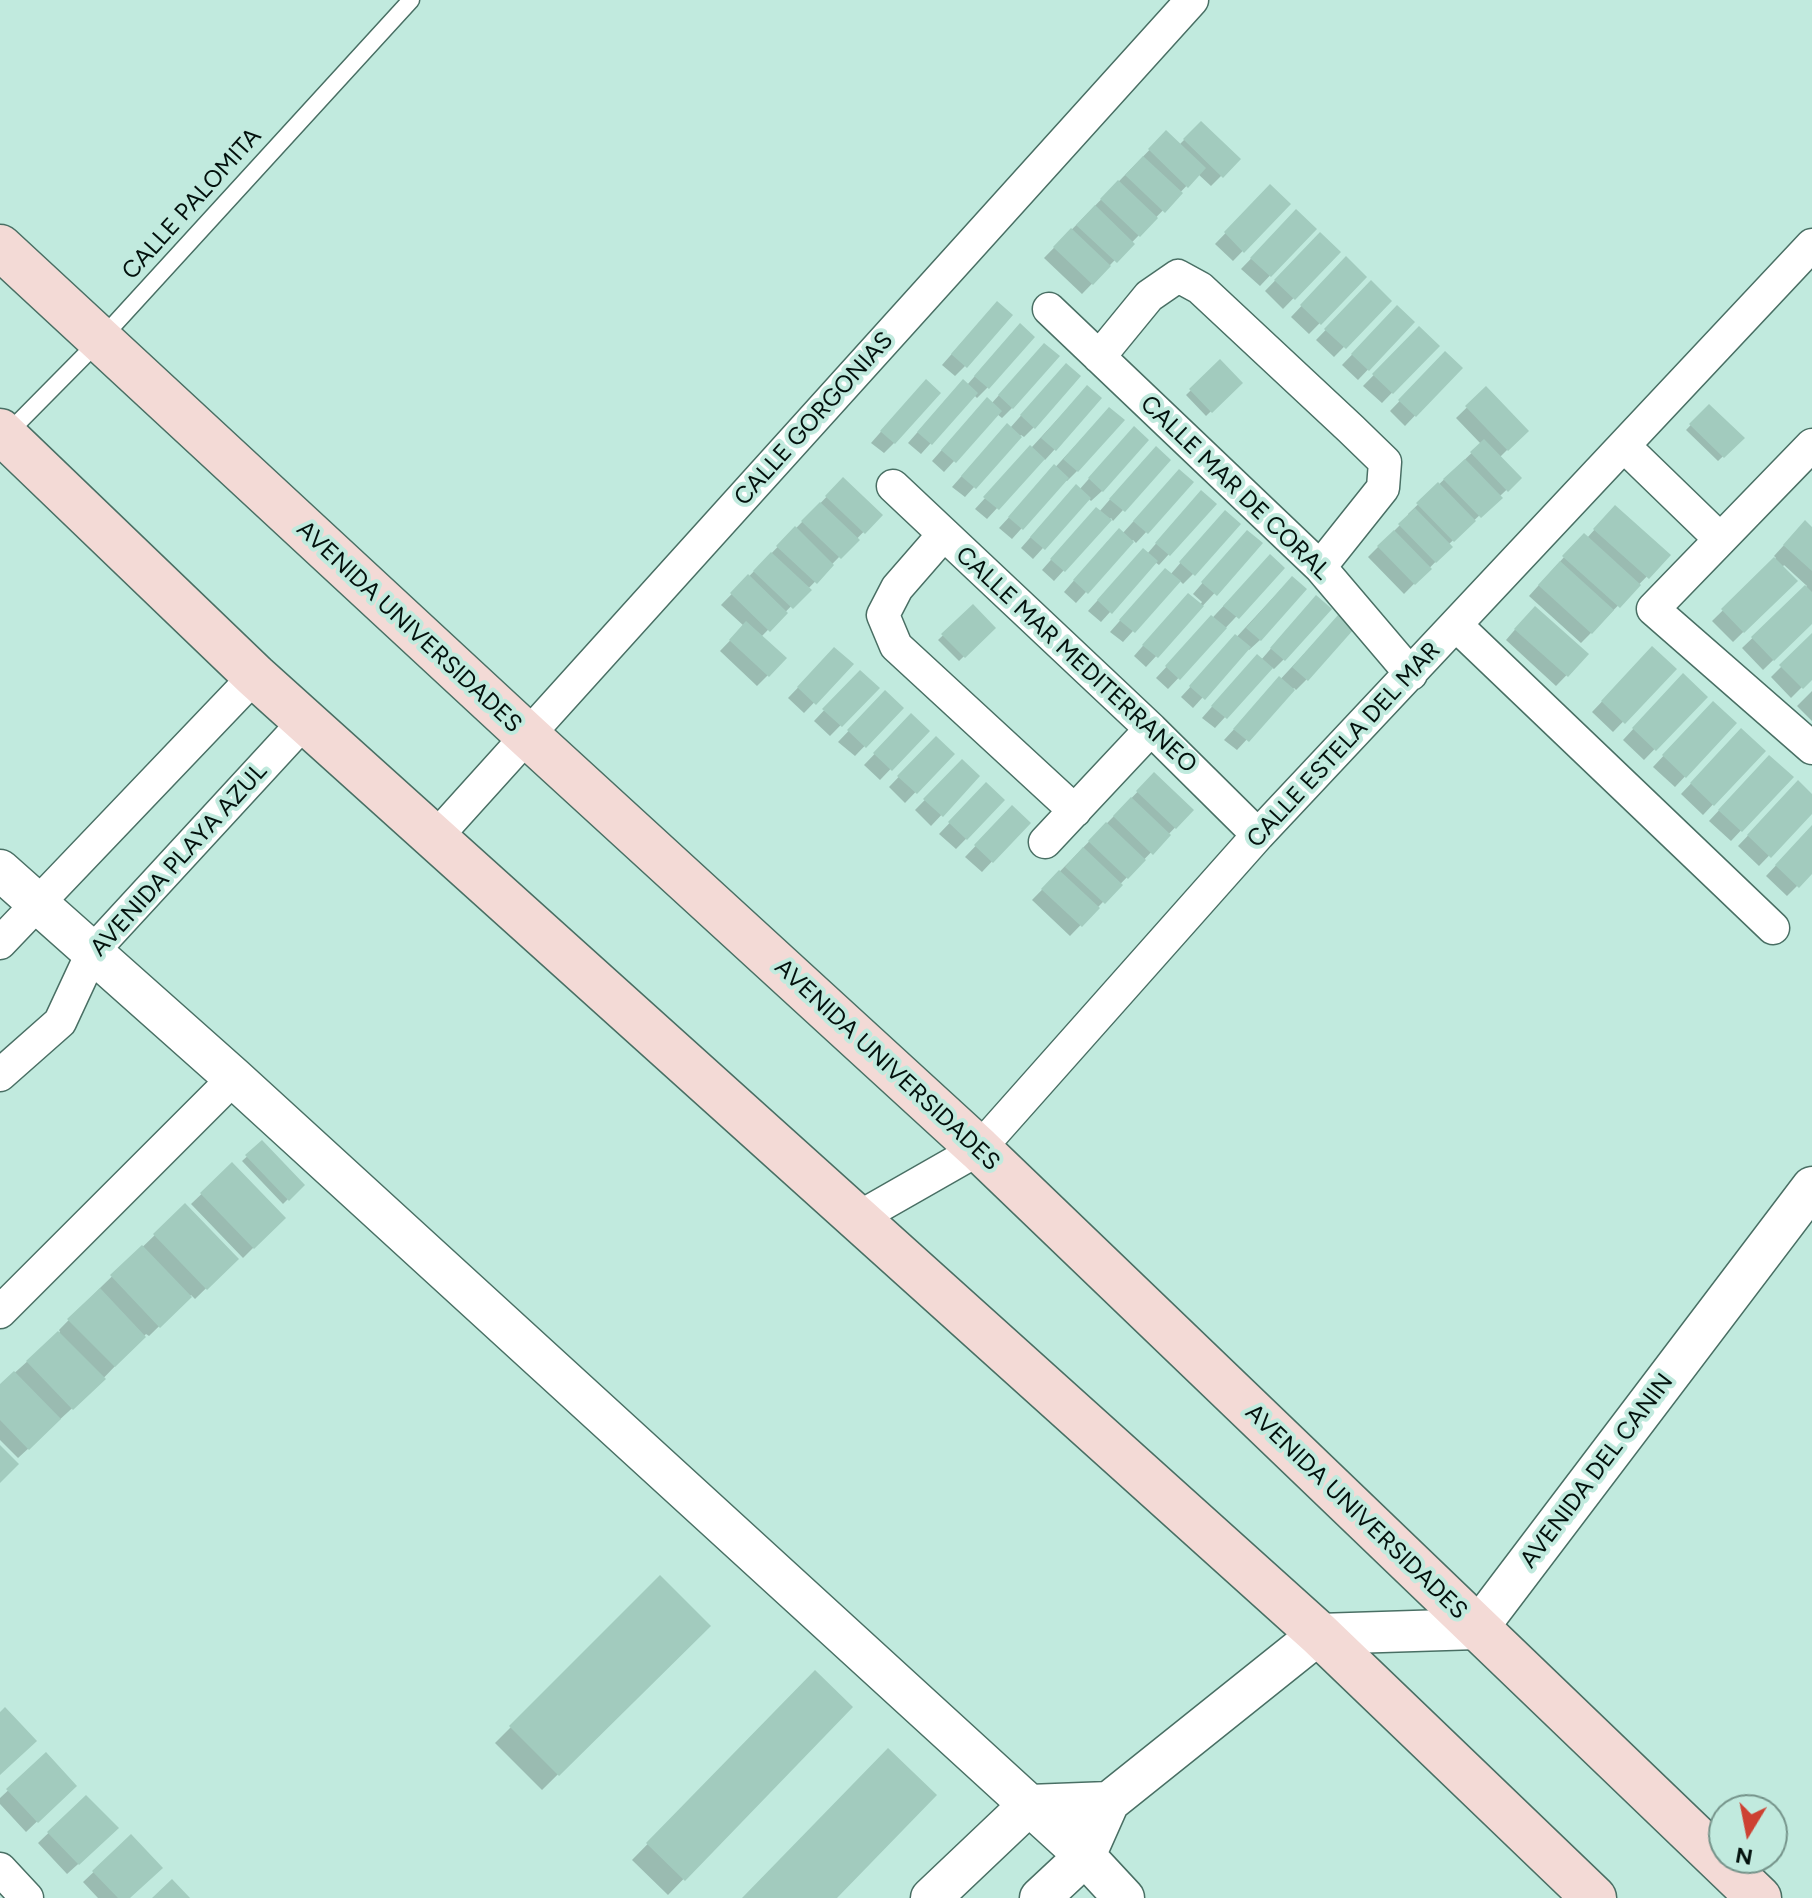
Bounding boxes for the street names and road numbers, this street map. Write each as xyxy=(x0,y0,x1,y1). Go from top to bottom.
street label: CALLE PALOMITA xyxy=(116,122,268,286)
street label: CALLE GORGONIAS xyxy=(729,326,899,512)
street label: CALLE MAR DE CORAL xyxy=(1134,390,1336,586)
street label: AVENIDA UNIVERSIDADES xyxy=(291,515,527,739)
street label: CALLE MAR MEDITERRANEO xyxy=(950,541,1202,779)
street label: CALLE ESTELA DEL MAR xyxy=(1241,636,1447,854)
street label: AVENIDA PLAYA AZUL xyxy=(85,757,273,963)
street label: AVENIDA UNIVERSIDADES xyxy=(769,953,1005,1177)
street label: AVENIDA DEL CANIN xyxy=(1514,1368,1680,1574)
street label: AVENIDA UNIVERSIDADES xyxy=(1239,1398,1473,1626)

